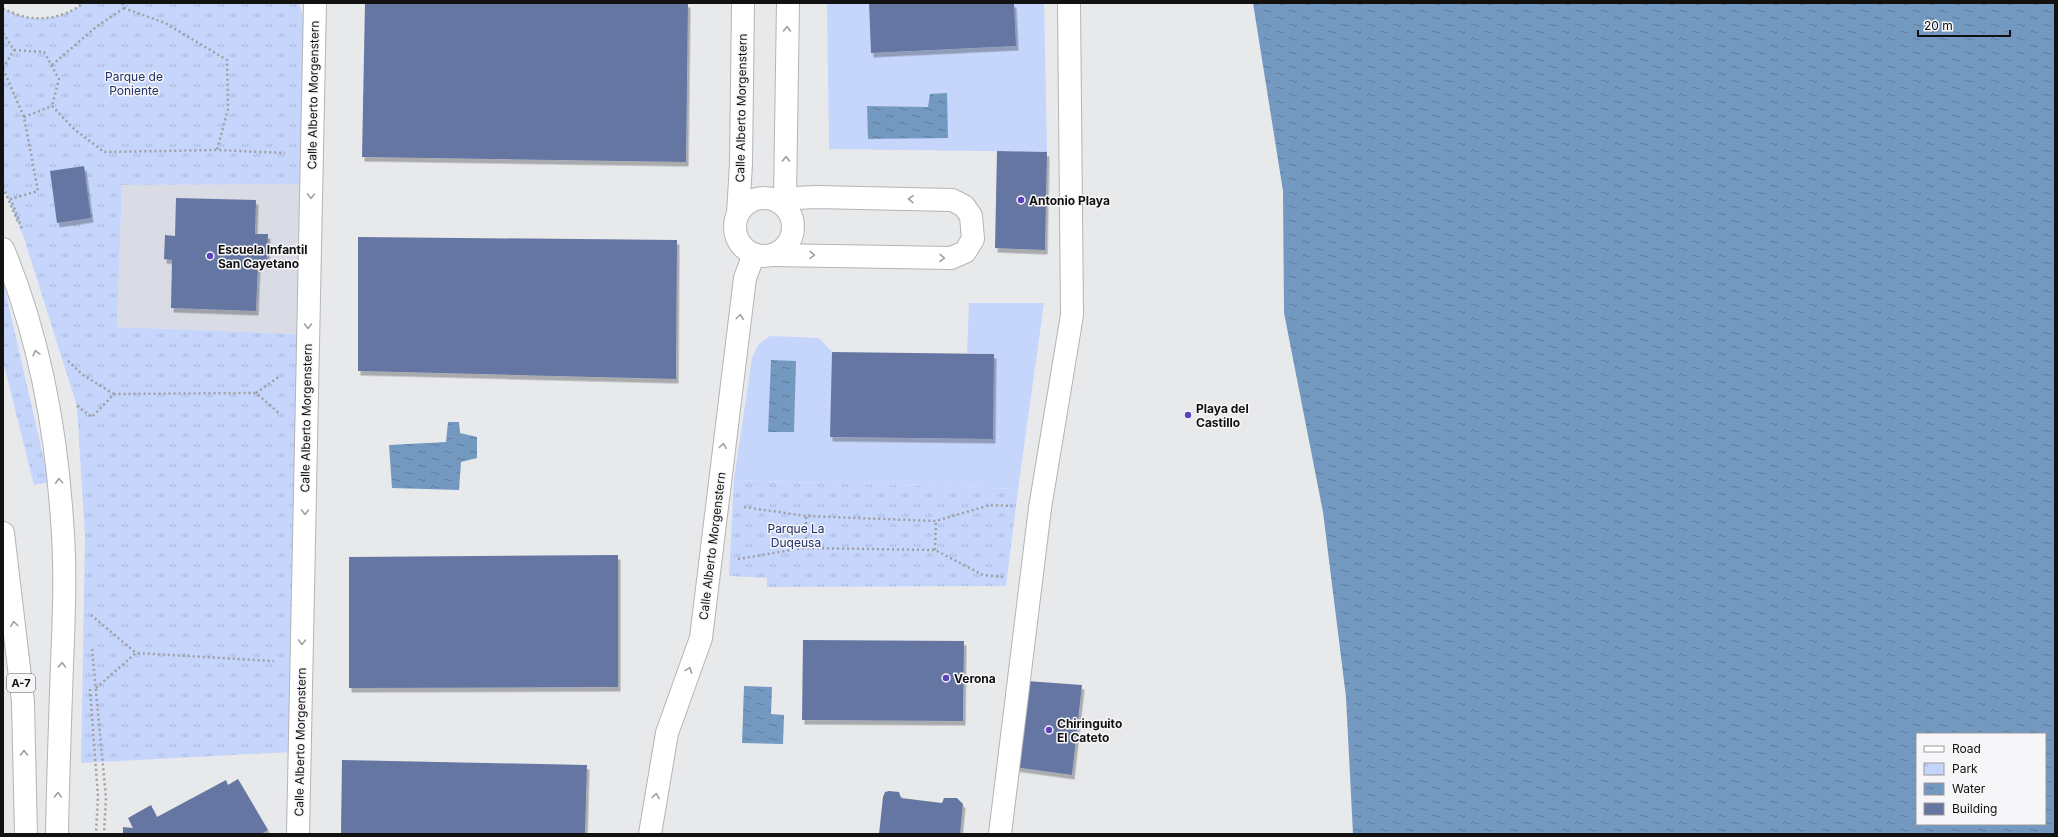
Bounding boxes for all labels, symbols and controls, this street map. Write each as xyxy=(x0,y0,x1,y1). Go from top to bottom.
scale bar xyxy=(1918,12,2010,38)
text: 20 m xyxy=(1924,18,1953,33)
street label: Calle Alberto Morgenstern xyxy=(304,20,322,170)
one-way arrow xyxy=(783,26,791,32)
street label: Calle Alberto Morgenstern xyxy=(732,33,750,183)
park label: Parque de Poniente xyxy=(105,69,163,98)
one-way arrow xyxy=(781,156,790,162)
one-way arrow xyxy=(307,193,315,199)
place label: Antonio Playa xyxy=(1029,193,1110,208)
one-way arrow xyxy=(908,195,914,204)
marker: Antonio Playa xyxy=(1016,195,1026,205)
place label: Escuela Infantil San Cayetano xyxy=(218,242,307,271)
marker: Escuela Infantil San Cayetano xyxy=(205,251,215,261)
one-way arrow xyxy=(809,251,815,260)
one-way arrow xyxy=(939,254,945,262)
one-way arrow xyxy=(735,314,744,320)
one-way arrow xyxy=(304,323,312,329)
street label: Calle Alberto Morgenstern xyxy=(297,343,315,493)
one-way arrow xyxy=(33,350,41,356)
place label: Playa del Castillo xyxy=(1196,401,1249,430)
marker: Playa del Castillo xyxy=(1183,410,1193,420)
one-way arrow xyxy=(719,443,728,449)
street label: Calle Alberto Morgenstern xyxy=(695,471,729,621)
one-way arrow xyxy=(54,478,63,484)
one-way arrow xyxy=(300,509,309,515)
park label: Parque La Duqeusa xyxy=(767,521,825,550)
one-way arrow xyxy=(10,621,19,627)
one-way arrow xyxy=(298,639,306,645)
one-way arrow xyxy=(58,662,66,668)
street label: Calle Alberto Morgenstern xyxy=(291,667,309,817)
one-way arrow xyxy=(685,667,693,674)
place label: Verona xyxy=(954,671,996,686)
marker: Verona xyxy=(941,673,951,683)
road number: A-7 xyxy=(7,674,35,692)
place label: Chiringuito El Cateto xyxy=(1057,716,1122,745)
marker: Chiringuito El Cateto xyxy=(1044,725,1054,735)
legend xyxy=(1916,733,2046,825)
text: Road xyxy=(1952,741,1981,756)
one-way arrow xyxy=(20,750,29,756)
text: Park xyxy=(1952,761,1978,776)
text: Water xyxy=(1952,781,1986,796)
one-way arrow xyxy=(53,792,62,798)
one-way arrow xyxy=(652,792,660,799)
text: Building xyxy=(1952,801,1997,816)

